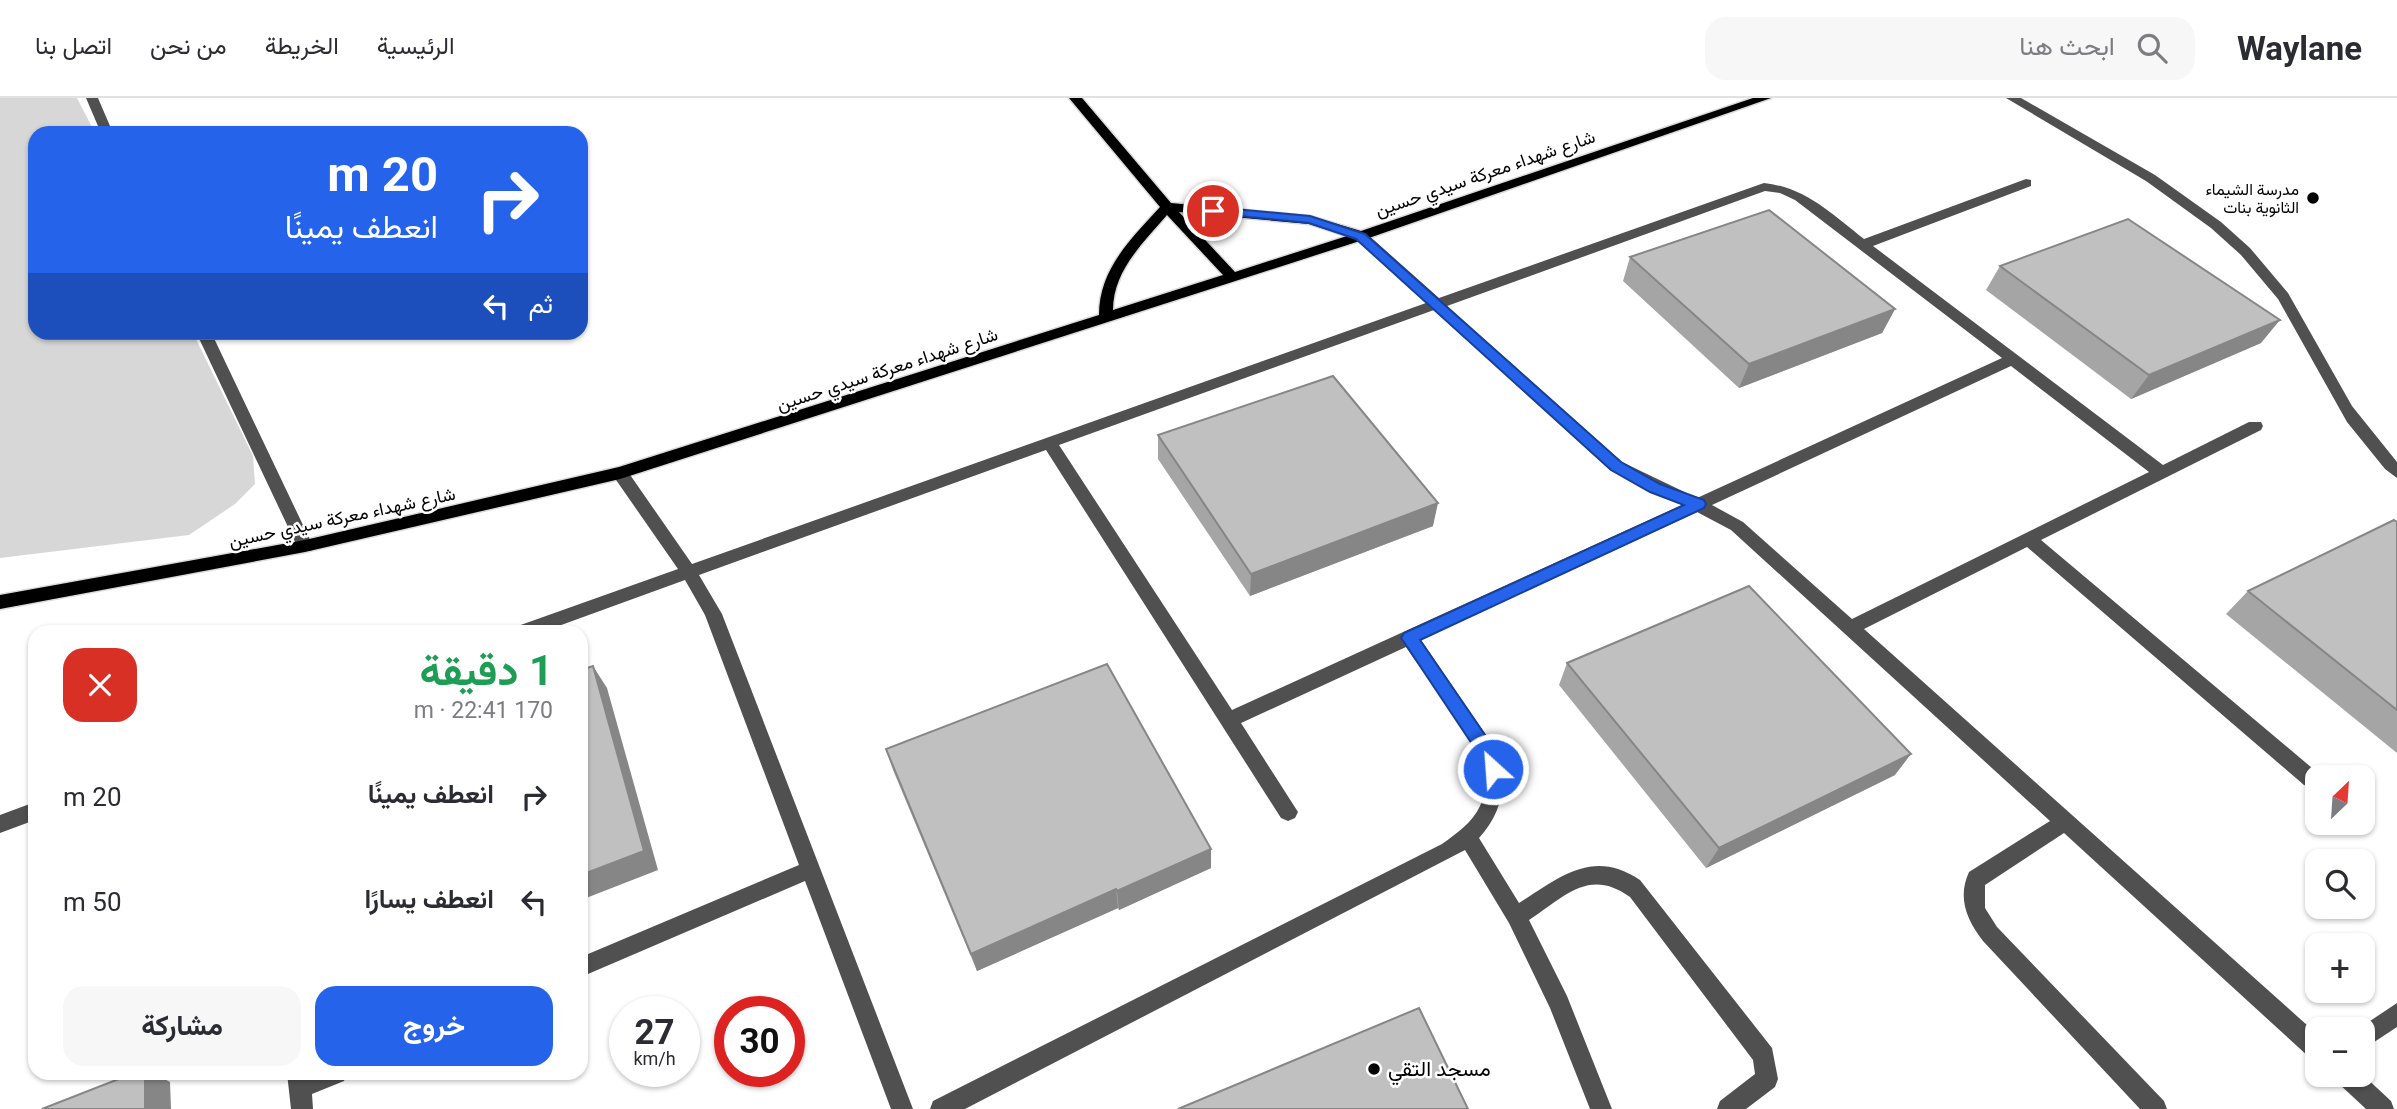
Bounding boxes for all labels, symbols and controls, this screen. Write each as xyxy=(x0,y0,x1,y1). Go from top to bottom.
search box xyxy=(1705,17,2195,80)
icon: search xyxy=(2133,29,2171,67)
text: Waylane xyxy=(2237,29,2362,68)
text: ابحث هنا xyxy=(2019,31,2115,61)
text: اتصل بنا xyxy=(35,32,112,60)
text: من نحن xyxy=(150,32,227,60)
text: الخريطة xyxy=(265,32,339,60)
text: الرئيسية xyxy=(377,32,454,60)
street label: شارع شهداء معركة سيدي حسين xyxy=(1372,125,1599,225)
text: 20 m xyxy=(327,146,438,203)
icon: right xyxy=(462,154,553,245)
place label: مدرسة الشيماء الثانوية بنات xyxy=(2205,180,2299,218)
pin xyxy=(1183,181,1243,241)
marker: مدرسة الشيماء الثانوية بنات xyxy=(2305,190,2321,206)
icon: arrive xyxy=(1194,192,1232,230)
text: انعطف يمينًا xyxy=(285,208,438,246)
icon: left xyxy=(477,287,515,325)
text: ثم xyxy=(529,289,553,319)
street label: شارع شهداء معركة سيدي حسين xyxy=(774,323,1002,419)
street label: شارع شهداء معركة سيدي حسين xyxy=(227,483,458,556)
text: 1 دقيقة xyxy=(419,646,553,695)
button: close xyxy=(63,648,137,722)
text: 170 m · 22:41 xyxy=(414,697,553,724)
position arrow xyxy=(1456,732,1530,806)
north arrow xyxy=(2305,765,2375,835)
map controls xyxy=(2305,765,2375,1087)
icon: right xyxy=(515,778,553,816)
text: انعطف يمينًا xyxy=(368,779,494,809)
text: 20 m xyxy=(63,782,122,812)
button: search xyxy=(2305,849,2375,919)
icon: left xyxy=(515,883,553,921)
text: انعطف يسارًا xyxy=(364,884,494,914)
text: 50 m xyxy=(63,887,122,917)
button: + xyxy=(2305,933,2375,1003)
button: مشاركة xyxy=(63,986,301,1066)
button: خروج xyxy=(315,986,553,1066)
speed limit sign: 30 xyxy=(714,996,805,1087)
text: 27 xyxy=(634,1012,675,1053)
button: − xyxy=(2305,1017,2375,1087)
text: km/h xyxy=(633,1048,676,1069)
place label: مسجد التقي xyxy=(1388,1057,1491,1086)
marker: مسجد التقي xyxy=(1366,1061,1382,1077)

